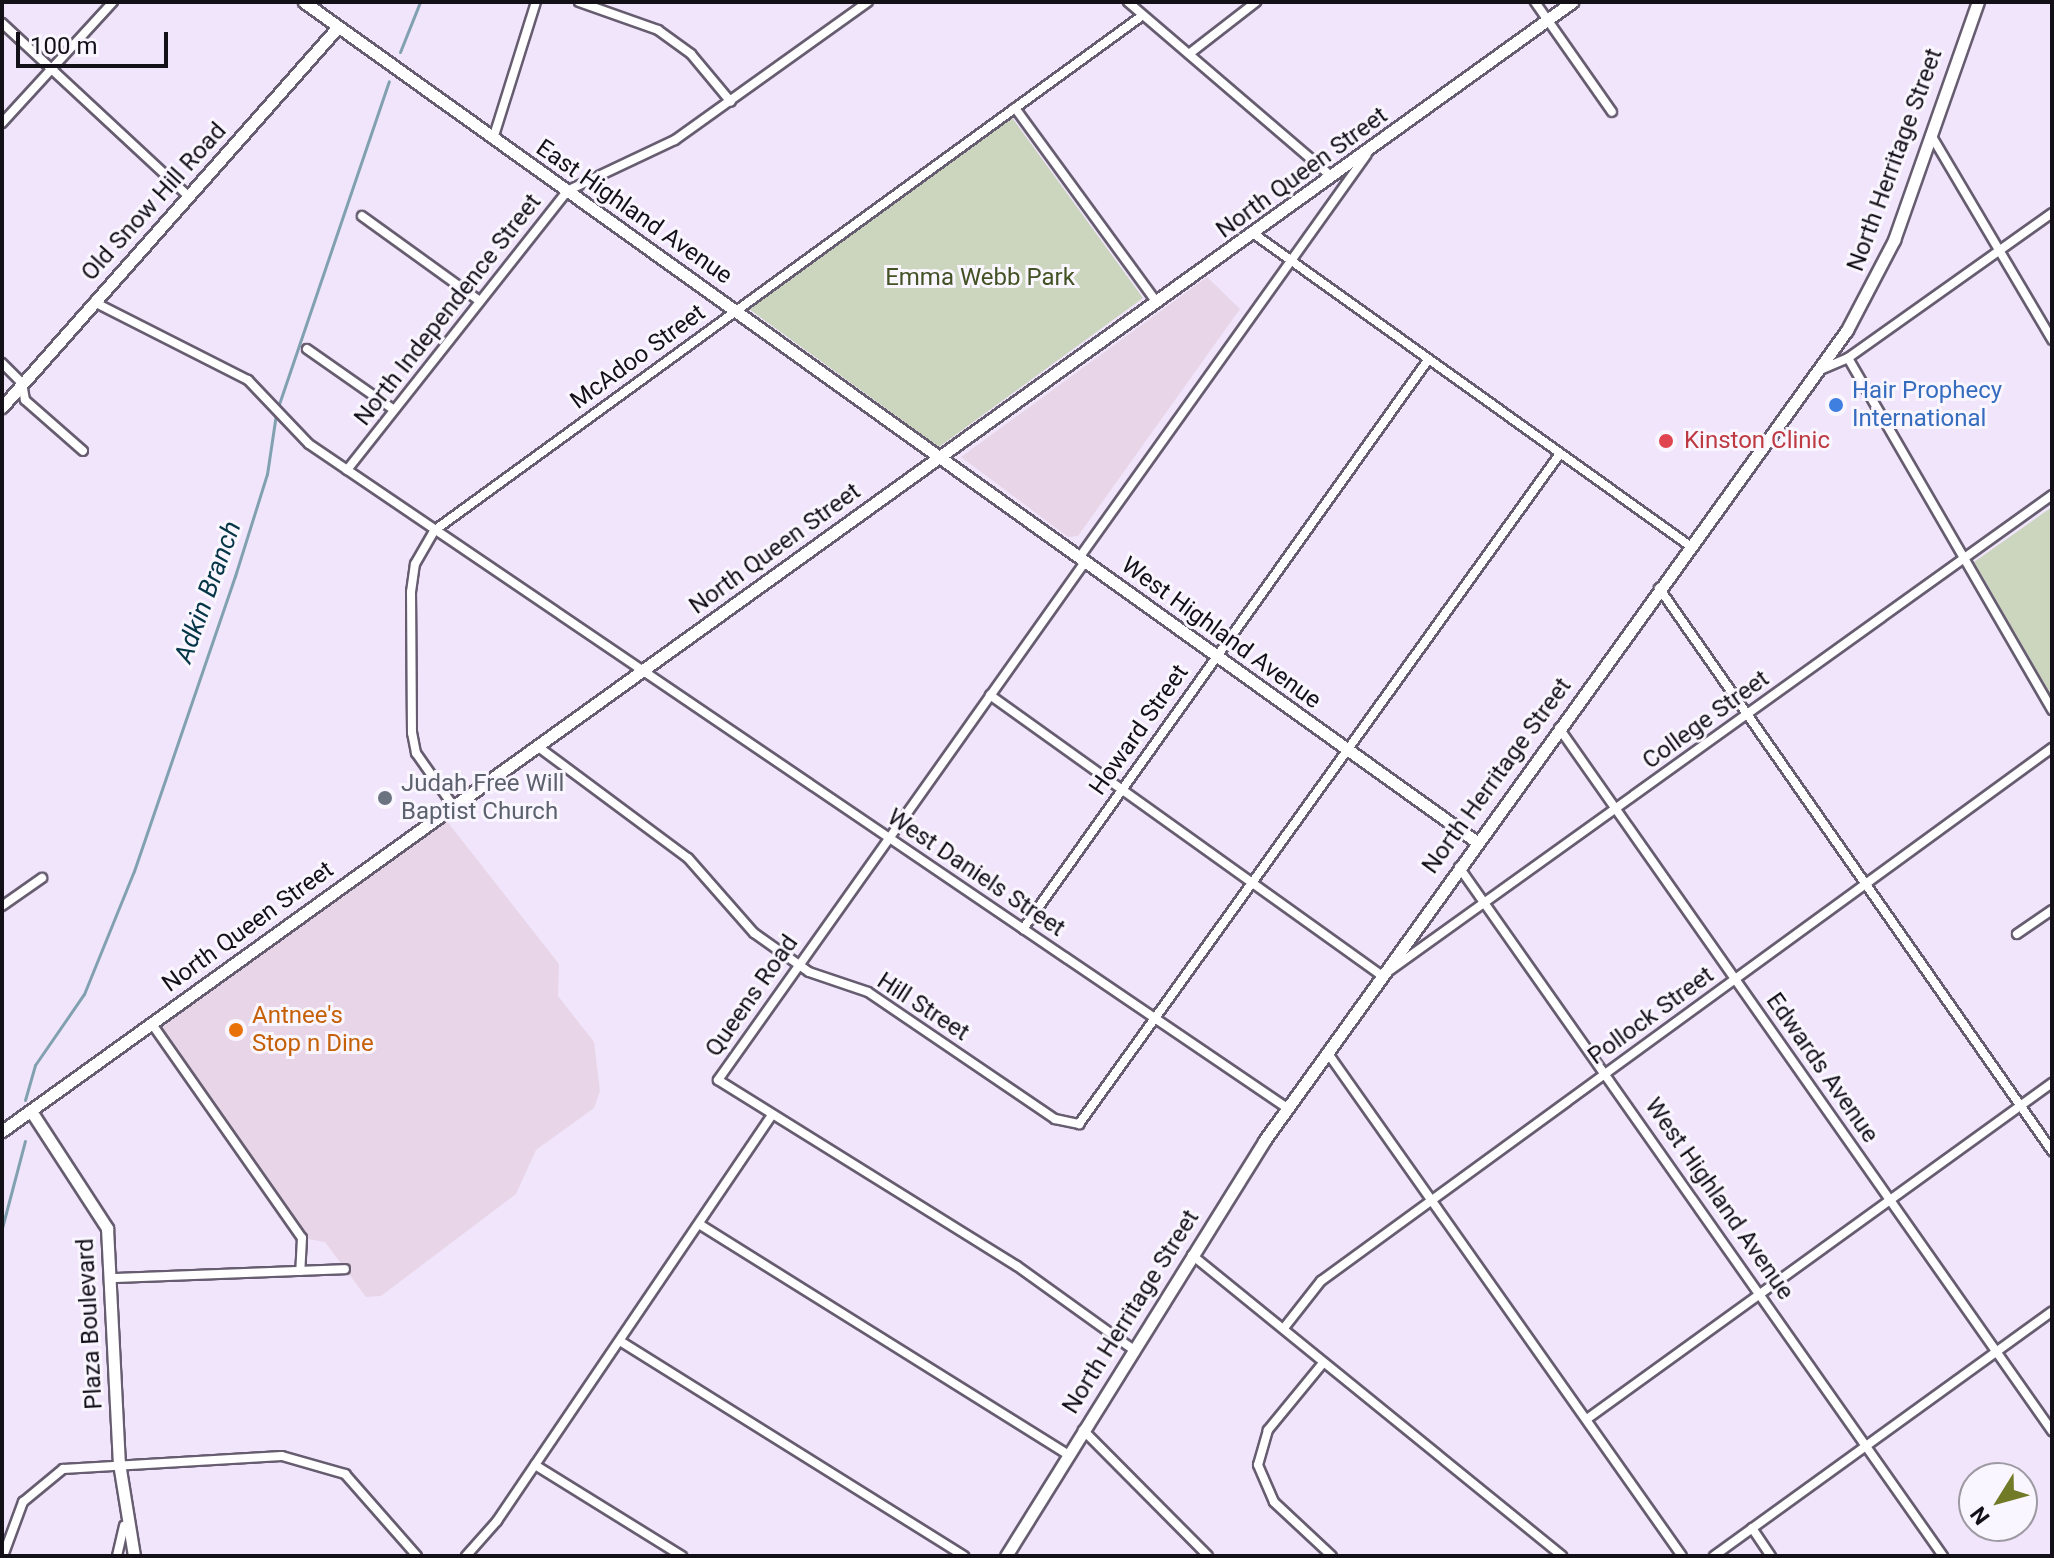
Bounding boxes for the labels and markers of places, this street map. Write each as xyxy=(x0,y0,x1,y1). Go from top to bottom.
place label: Hair Prophecy International xyxy=(1852,377,2002,433)
marker: Hair Prophecy International xyxy=(1827,396,1845,414)
place label: Kinston Clinic xyxy=(1684,427,1830,455)
marker: Kinston Clinic xyxy=(1655,430,1677,452)
place label: Judah Free Will Baptist Church xyxy=(401,770,564,826)
marker: Judah Free Will Baptist Church xyxy=(376,789,394,807)
place label: Antnee's Stop n Dine xyxy=(252,1002,374,1058)
marker: Antnee's Stop n Dine xyxy=(227,1021,245,1039)

